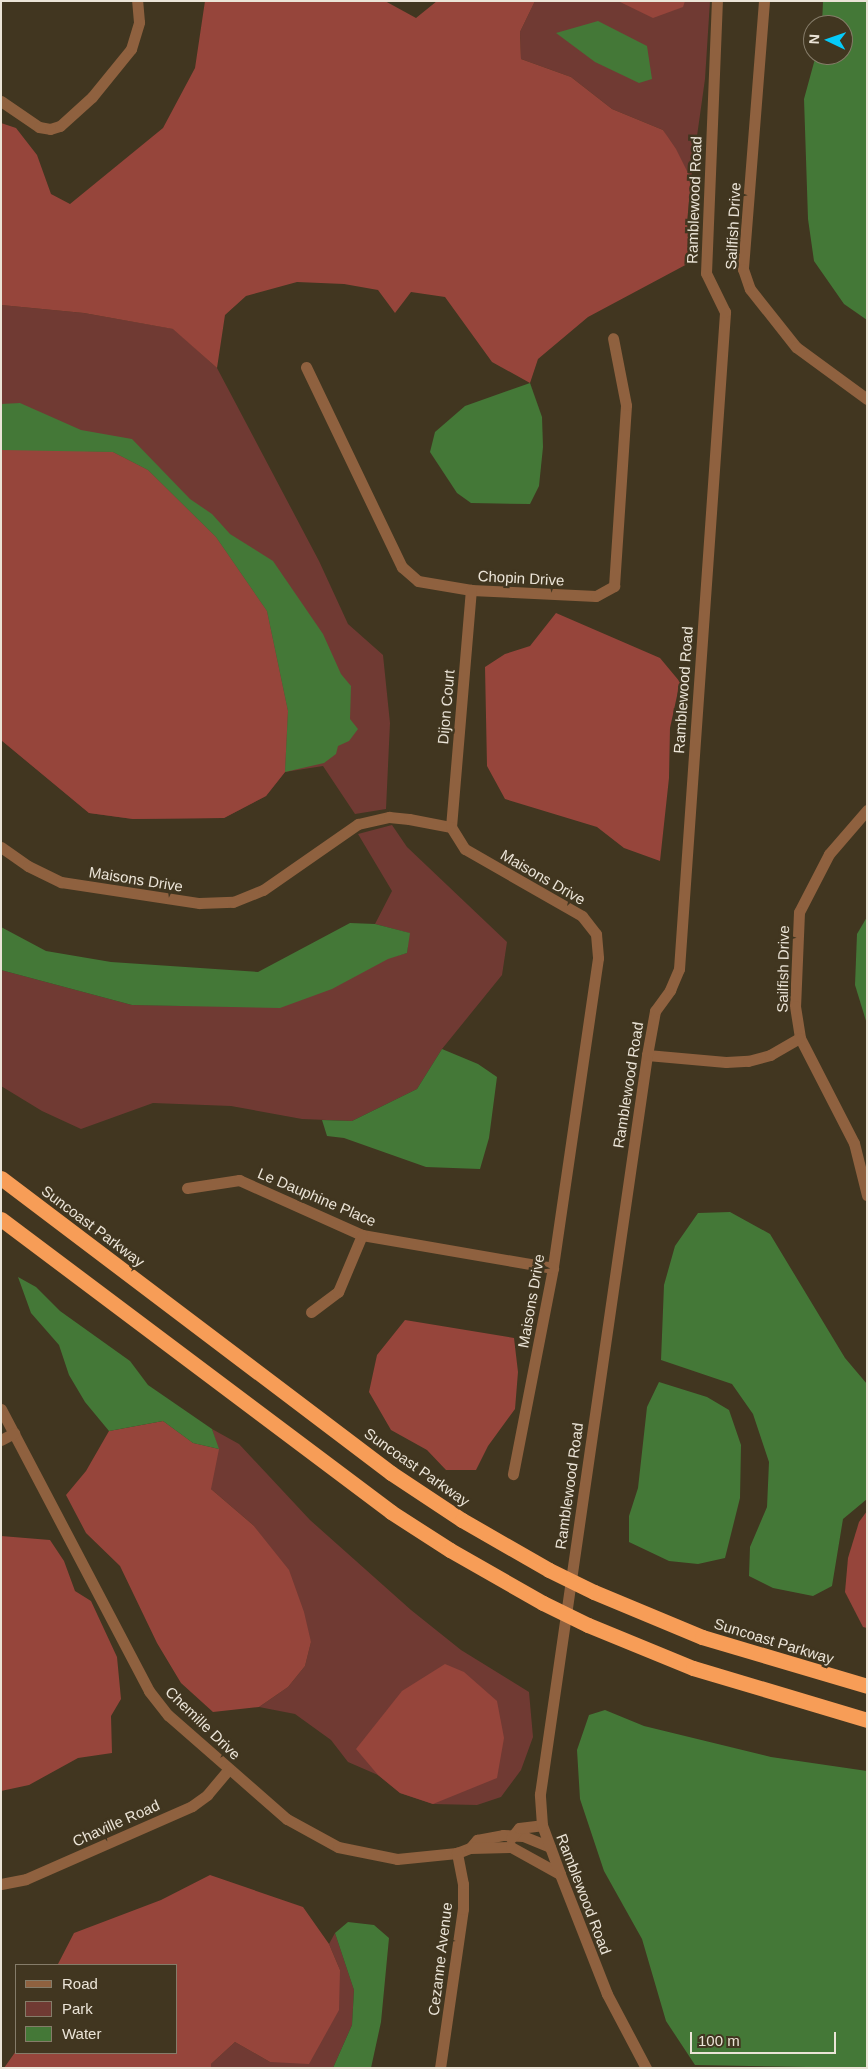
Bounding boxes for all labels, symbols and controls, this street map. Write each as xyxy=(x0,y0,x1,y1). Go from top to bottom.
north arrow xyxy=(803,15,853,65)
text: N xyxy=(806,34,822,45)
street label: Ramblewood Road xyxy=(683,136,705,264)
street label: Sailfish Drive xyxy=(722,182,744,270)
street label: Chopin Drive xyxy=(477,567,565,589)
street label: Ramblewood Road xyxy=(670,626,696,754)
street label: Dijon Court xyxy=(434,669,458,745)
street label: Maisons Drive xyxy=(497,845,589,909)
street label: Maisons Drive xyxy=(88,863,184,895)
street label: Sailfish Drive xyxy=(773,925,793,1013)
street label: Ramblewood Road xyxy=(609,1021,647,1149)
street label: Le Dauphine Place xyxy=(255,1164,379,1230)
street label: Suncoast Parkway xyxy=(38,1181,148,1271)
street label: Maisons Drive xyxy=(514,1253,548,1349)
street label: Ramblewood Road xyxy=(551,1422,587,1550)
street label: Suncoast Parkway xyxy=(361,1424,473,1510)
street label: Suncoast Parkway xyxy=(712,1614,836,1668)
street label: Chemille Drive xyxy=(162,1683,244,1763)
street label: Chaville Road xyxy=(70,1796,162,1850)
street label: Ramblewood Road xyxy=(553,1831,615,1957)
street label: Cezanne Avenue xyxy=(424,1901,456,2017)
legend xyxy=(15,1964,178,2054)
text: Road xyxy=(62,1975,98,1992)
text: Park xyxy=(62,2000,93,2017)
scale bar xyxy=(693,2022,839,2054)
text: Water xyxy=(62,2025,101,2042)
text: 100 m xyxy=(698,2032,740,2049)

